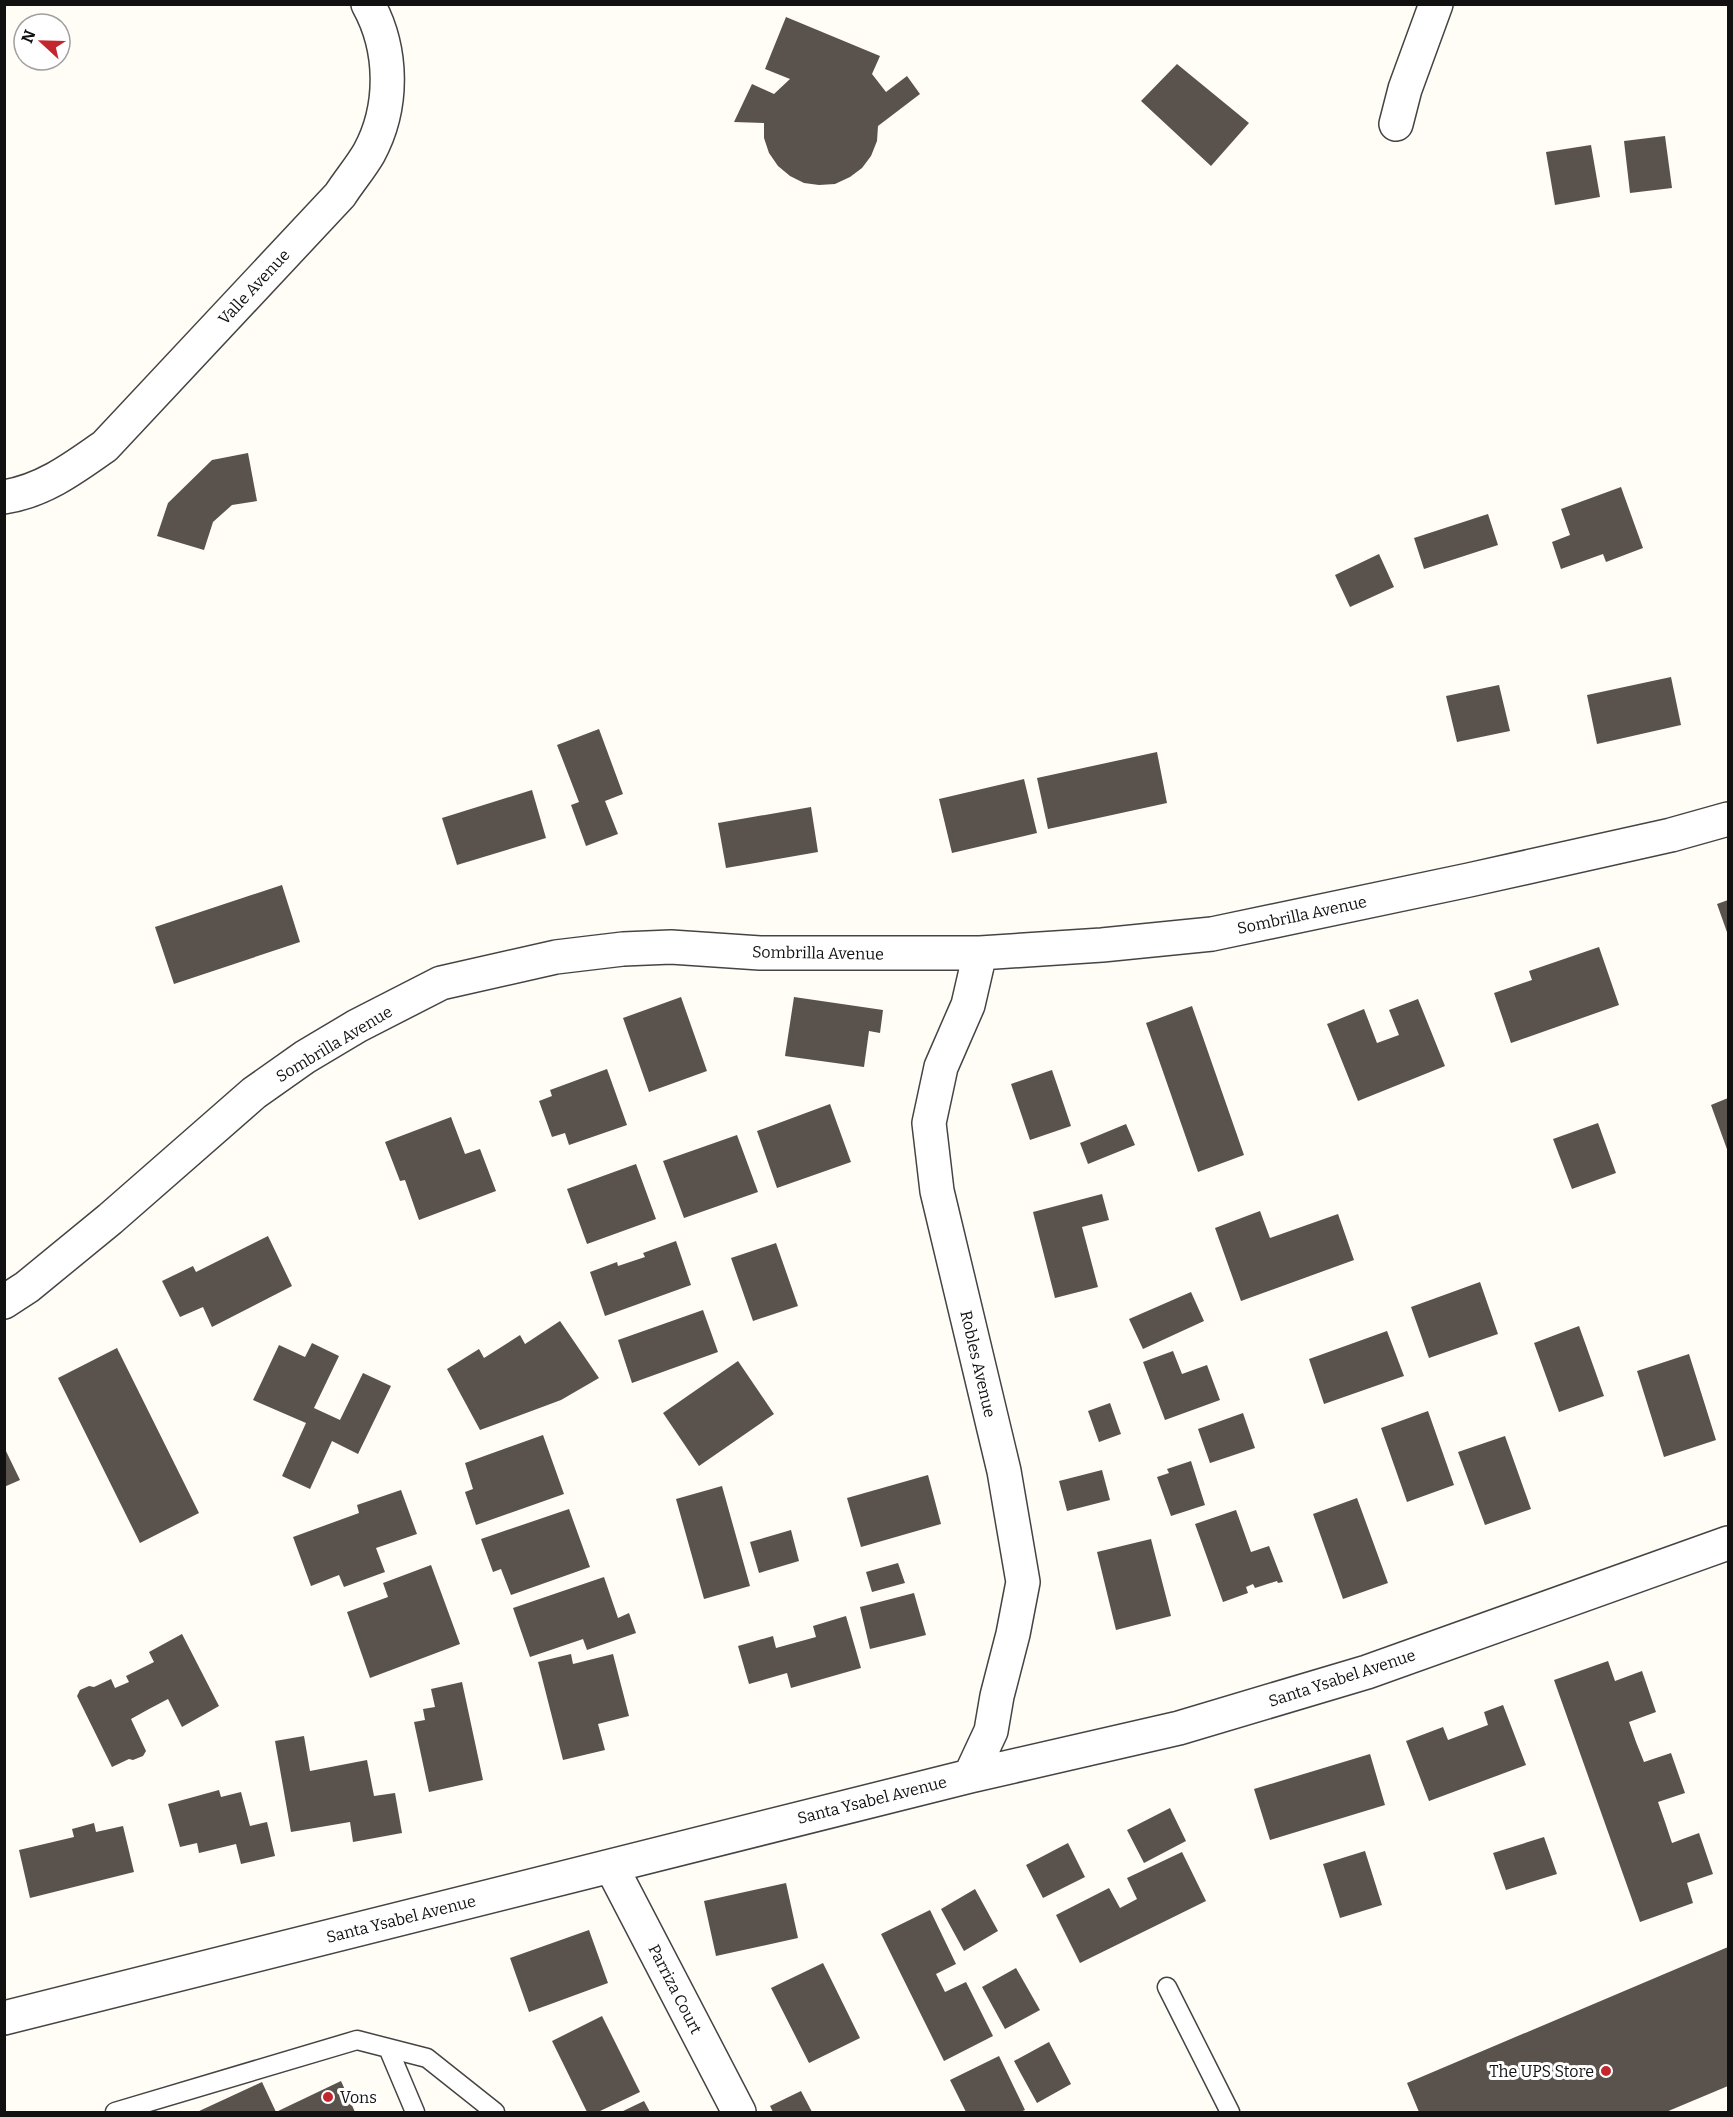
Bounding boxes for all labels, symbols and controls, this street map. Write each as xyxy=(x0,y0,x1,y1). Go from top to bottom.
north arrow xyxy=(12,12,72,72)
text: N xyxy=(17,27,40,46)
street label: Valle Avenue xyxy=(214,245,294,329)
street label: Sombrilla Avenue xyxy=(1235,892,1369,938)
street label: Sombrilla Avenue xyxy=(752,942,884,964)
street label: Sombrilla Avenue xyxy=(273,1002,395,1086)
street label: Robles Avenue xyxy=(956,1309,1000,1419)
street label: Santa Ysabel Avenue xyxy=(1266,1645,1418,1711)
street label: Santa Ysabel Avenue xyxy=(795,1772,949,1828)
street label: Santa Ysabel Avenue xyxy=(324,1891,478,1947)
street label: Parriza Court xyxy=(644,1941,706,2037)
place label: The UPS Store xyxy=(1489,2062,1594,2081)
marker: The UPS Store xyxy=(1599,2064,1613,2078)
place label: Vons xyxy=(340,2088,377,2107)
marker: Vons xyxy=(321,2090,335,2104)

